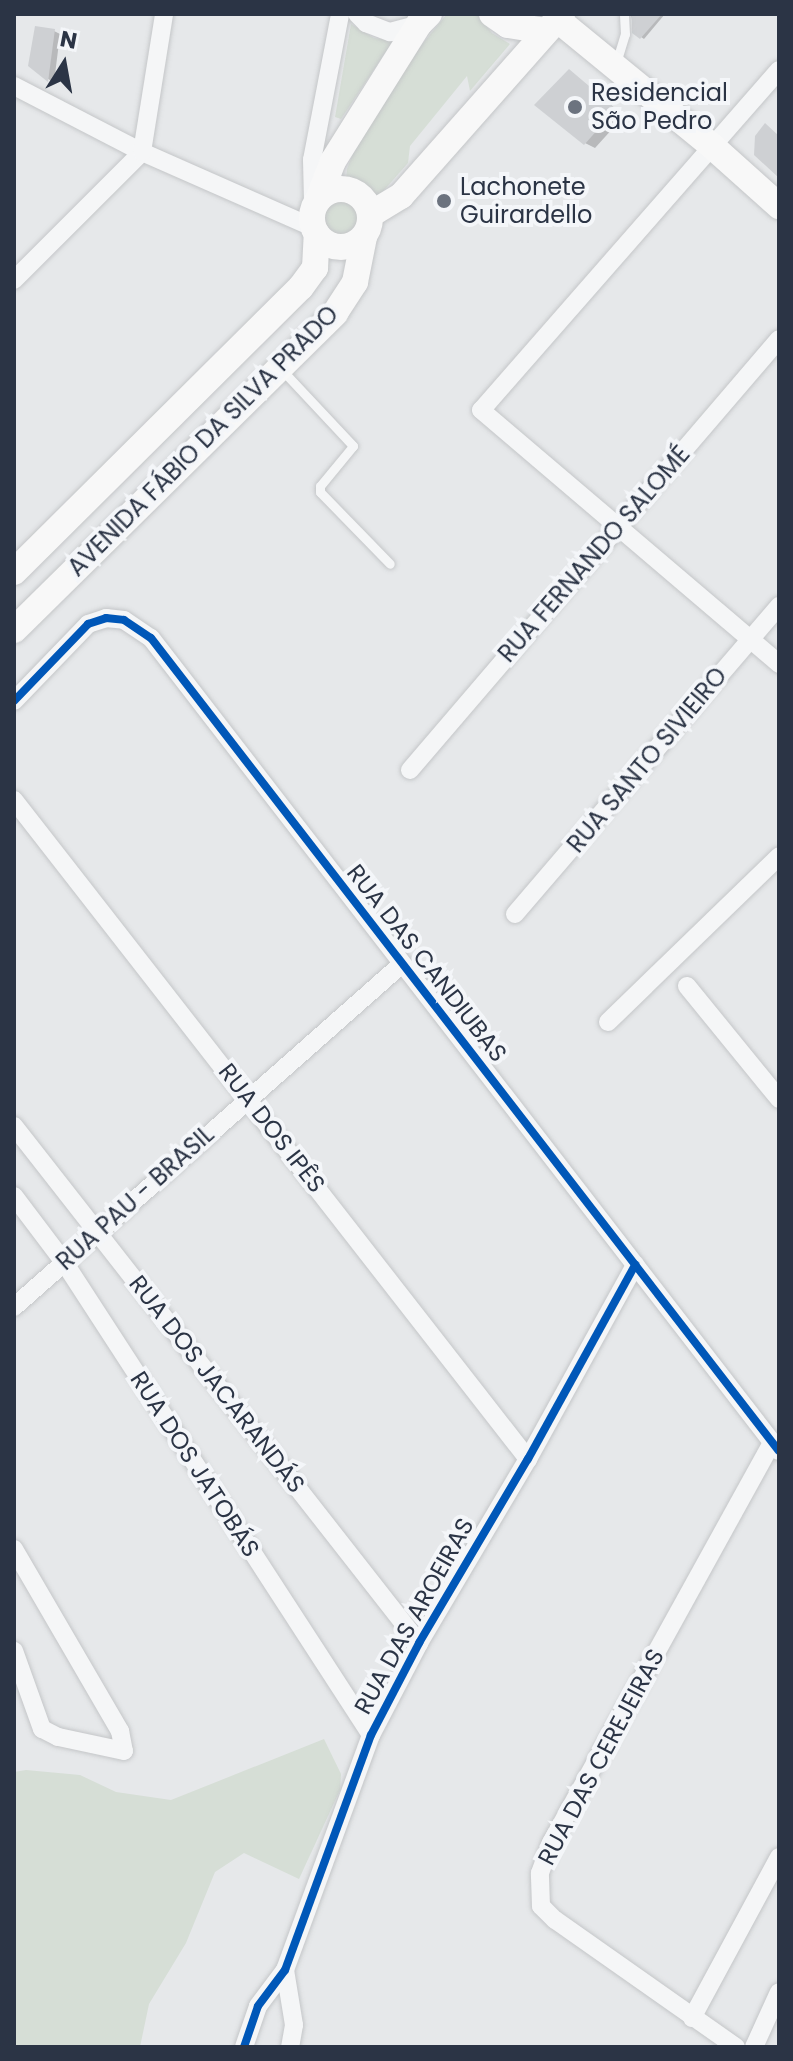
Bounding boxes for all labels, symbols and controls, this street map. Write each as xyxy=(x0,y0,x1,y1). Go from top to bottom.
text: N xyxy=(58,23,80,57)
north arrow xyxy=(24,24,104,104)
place label: Residencial São Pedro xyxy=(591,79,728,135)
marker: Residencial São Pedro xyxy=(566,98,584,116)
place label: Lachonete Guirardello xyxy=(460,173,592,229)
marker: Lachonete Guirardello xyxy=(435,192,453,210)
street label: AVENIDA FÁBIO DA SILVA PRADO xyxy=(62,300,344,582)
street label: RUA FERNANDO SALOMÉ xyxy=(492,440,696,668)
street label: RUA SANTO SIVIEIRO xyxy=(561,662,733,858)
street label: RUA DAS CANDIUBAS xyxy=(341,859,513,1067)
street label: RUA DOS IPÊS xyxy=(213,1058,331,1198)
street label: RUA PAU - BRASIL xyxy=(50,1120,220,1276)
street label: RUA DOS JACARANDÁS xyxy=(123,1269,311,1499)
street label: RUA DOS JATOBÁS xyxy=(124,1366,266,1562)
street label: RUA DAS AROEIRAS xyxy=(348,1513,480,1719)
street label: RUA DAS CEREJEIRAS xyxy=(532,1644,670,1870)

